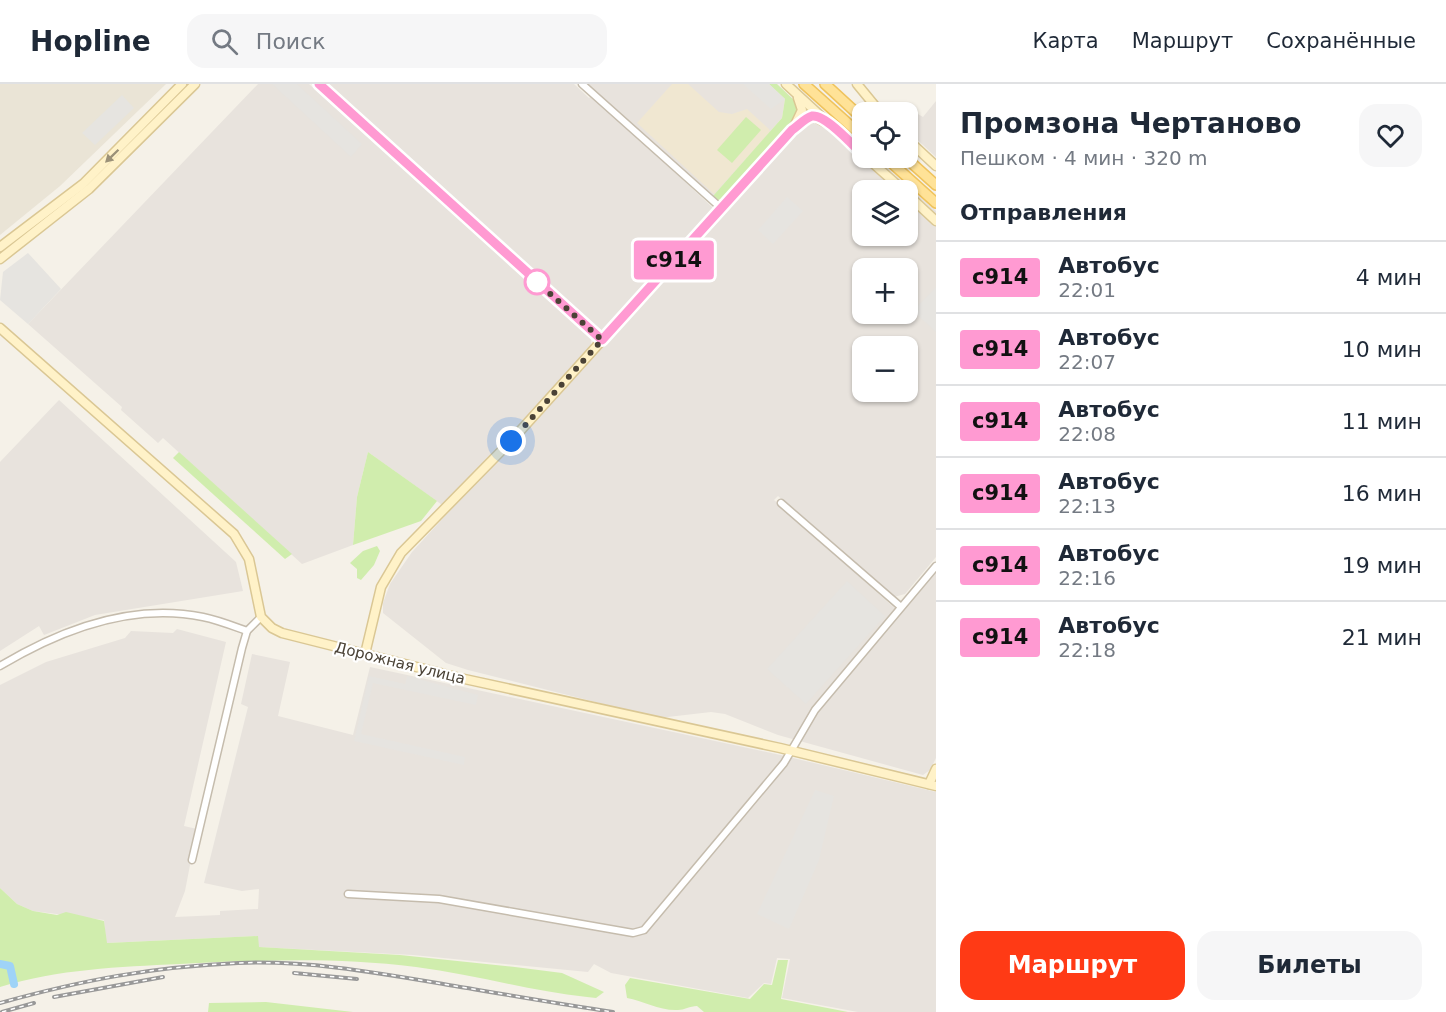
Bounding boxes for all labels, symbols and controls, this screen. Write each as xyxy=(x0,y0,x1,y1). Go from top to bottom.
search box xyxy=(187,14,607,68)
text: Hopline xyxy=(30,25,151,58)
icon: search xyxy=(208,25,241,58)
text: Поиск xyxy=(256,29,326,54)
text: Карта xyxy=(1033,29,1099,53)
text: Маршрут xyxy=(1132,29,1233,53)
text: Сохранённые xyxy=(1266,29,1416,53)
map controls xyxy=(852,102,918,402)
button: locate xyxy=(852,102,918,168)
button: heart xyxy=(1359,104,1422,167)
text: Промзона Чертаново xyxy=(960,107,1301,140)
text: Пешком · 4 мин · 320 m xyxy=(960,146,1207,170)
one-way arrow xyxy=(105,148,119,162)
button: layers xyxy=(852,180,918,246)
text: Отправления xyxy=(960,200,1127,225)
line badge: с914 xyxy=(632,240,716,279)
text: с914 xyxy=(646,248,702,272)
text: Автобус xyxy=(1058,253,1160,278)
button: + xyxy=(852,258,918,324)
text: с914 xyxy=(972,265,1028,289)
text: 4 мин xyxy=(1356,265,1422,290)
unlabelled marker xyxy=(524,269,550,295)
text: 22:01 xyxy=(1058,278,1116,302)
text: Автобус xyxy=(1058,325,1160,350)
button: − xyxy=(852,336,918,402)
text: с914 xyxy=(972,337,1028,361)
text: 10 мин xyxy=(1342,337,1422,362)
text: 22:07 xyxy=(1058,350,1116,374)
text: Автобус xyxy=(1058,397,1160,422)
text: с914 xyxy=(972,409,1028,433)
text: 11 мин xyxy=(1342,409,1422,434)
text: 22:08 xyxy=(1058,422,1116,446)
your location xyxy=(496,426,526,456)
text: Автобус xyxy=(1058,469,1160,494)
text: с914 xyxy=(972,481,1028,505)
text: 16 мин xyxy=(1342,481,1422,506)
text: 22:13 xyxy=(1058,494,1116,518)
text: Автобус xyxy=(1058,541,1160,566)
text: с914 xyxy=(972,553,1028,577)
text: 19 мин xyxy=(1342,553,1422,578)
text: 22:16 xyxy=(1058,566,1116,590)
text: Автобус xyxy=(1058,613,1160,638)
text: с914 xyxy=(972,625,1028,649)
text: 21 мин xyxy=(1342,625,1422,650)
street label: Дорожная улица xyxy=(333,638,467,688)
text: 22:18 xyxy=(1058,638,1116,662)
button: Маршрут xyxy=(960,931,1185,1000)
button: Билеты xyxy=(1197,931,1422,1000)

